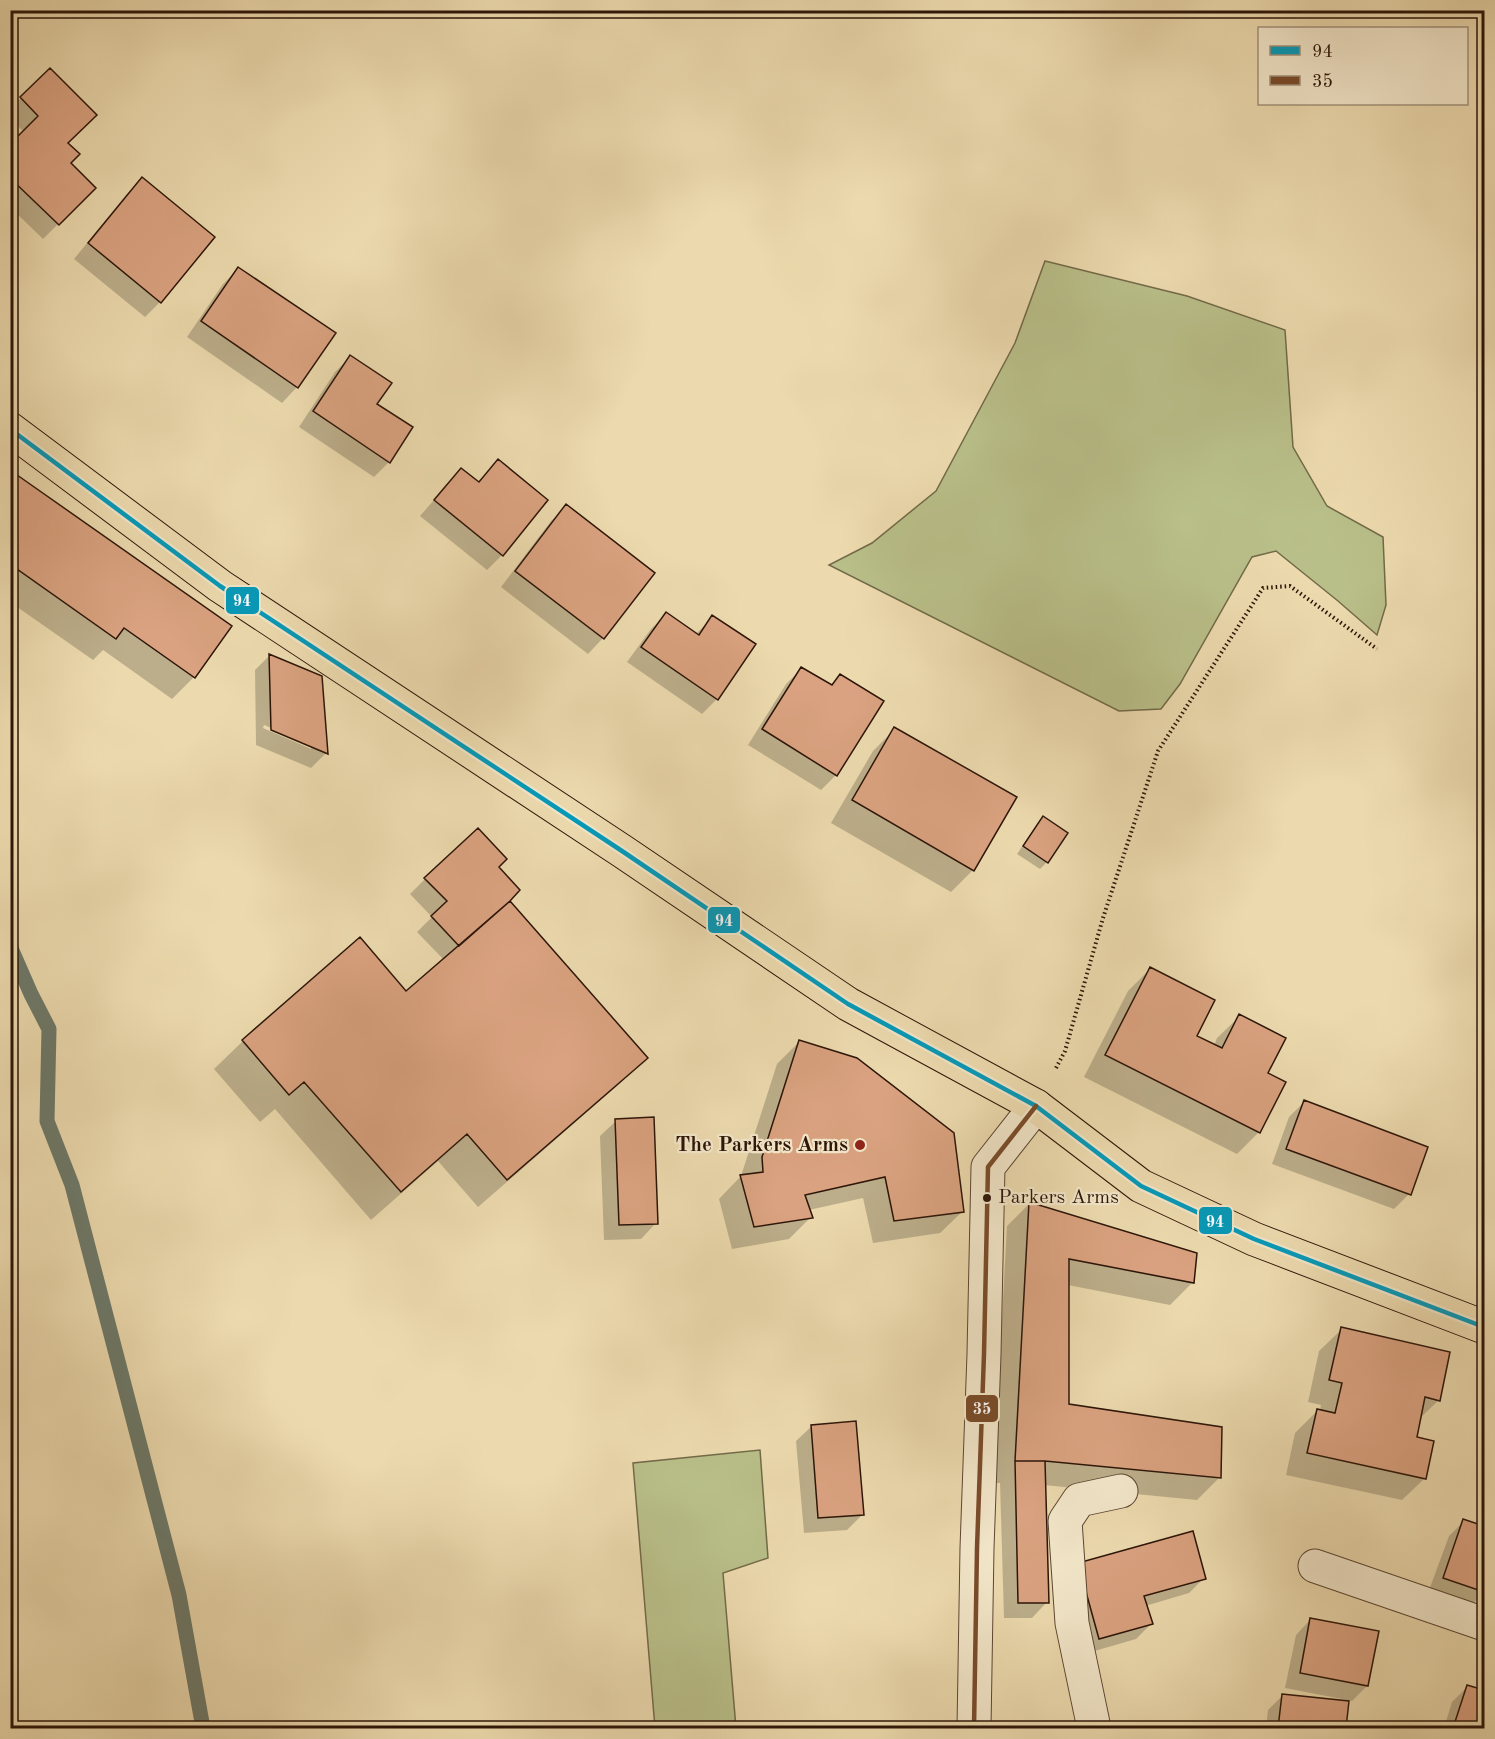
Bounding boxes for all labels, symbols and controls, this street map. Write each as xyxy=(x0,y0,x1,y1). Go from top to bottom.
legend xyxy=(1258,27,1468,105)
text: 94 xyxy=(1312,43,1333,61)
text: 35 xyxy=(1312,73,1333,91)
line badge: 94 xyxy=(225,586,260,615)
text: 94 xyxy=(233,594,251,610)
line badge: 94 xyxy=(707,906,741,934)
text: 94 xyxy=(715,914,733,930)
place label: The Parkers Arms xyxy=(675,1135,848,1156)
marker: The Parkers Arms xyxy=(853,1138,867,1152)
place label: Parkers Arms xyxy=(998,1188,1119,1208)
marker: Parkers Arms xyxy=(981,1192,993,1204)
line badge: 94 xyxy=(1198,1206,1233,1235)
text: 94 xyxy=(1206,1215,1224,1231)
line badge: 35 xyxy=(965,1394,999,1423)
text: 35 xyxy=(973,1402,991,1418)

